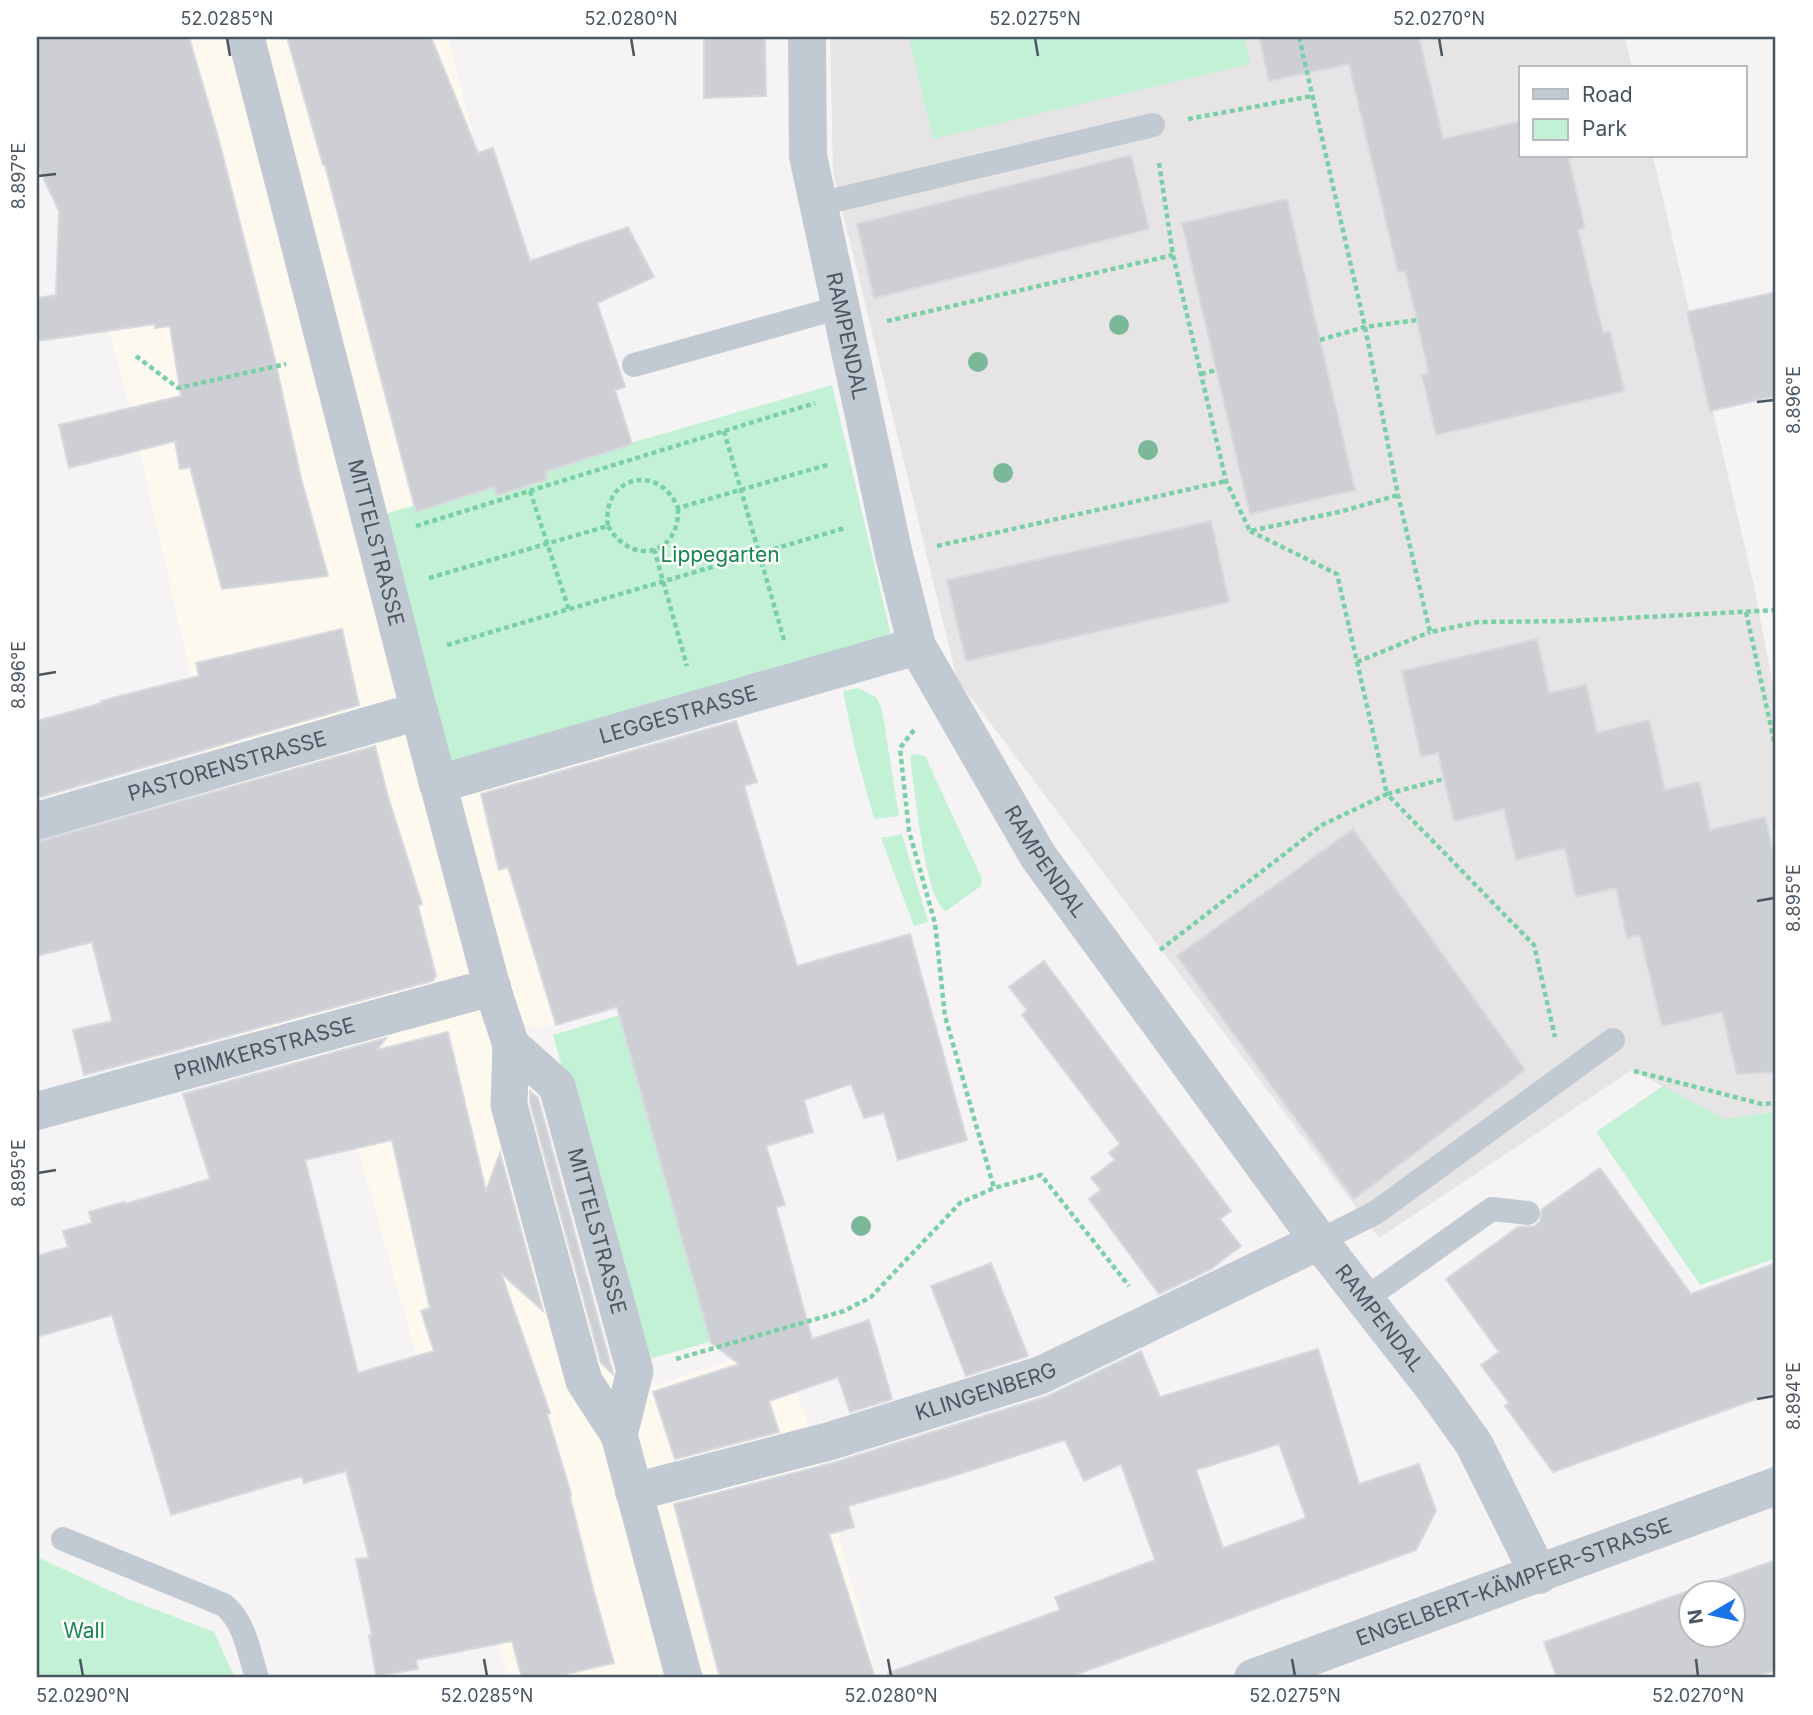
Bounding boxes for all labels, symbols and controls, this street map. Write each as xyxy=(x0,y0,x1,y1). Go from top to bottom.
text: 52.0285°N xyxy=(181,8,273,29)
text: 52.0280°N xyxy=(584,8,678,29)
text: 52.0275°N xyxy=(989,8,1081,29)
text: 52.0270°N xyxy=(1393,8,1485,29)
legend xyxy=(1519,66,1746,158)
text: Road xyxy=(1582,82,1633,107)
text: Park xyxy=(1582,116,1627,141)
text: 8.897°E xyxy=(8,143,29,209)
street label: RAMPENDAL xyxy=(821,270,873,402)
text: 8.896°E xyxy=(1783,366,1804,434)
street label: MITTELSTRASSE xyxy=(343,457,410,628)
park label: Lippegarten xyxy=(660,542,780,567)
text: 8.896°E xyxy=(8,641,29,709)
street label: LEGGESTRASSE xyxy=(596,680,760,749)
street label: PASTORENSTRASSE xyxy=(125,725,329,806)
street label: RAMPENDAL xyxy=(1000,801,1092,922)
text: 8.895°E xyxy=(1783,864,1804,932)
street label: PRIMKERSTRASSE xyxy=(171,1012,358,1085)
text: 8.895°E xyxy=(8,1139,29,1207)
street label: MITTELSTRASSE xyxy=(563,1145,632,1317)
street label: RAMPENDAL xyxy=(1330,1259,1430,1377)
street label: KLINGENBERG xyxy=(912,1356,1061,1426)
text: 8.894°E xyxy=(1783,1362,1804,1430)
street label: ENGELBERT-KÄMPFER-STRASSE xyxy=(1353,1512,1675,1651)
north arrow xyxy=(1676,1578,1746,1648)
text: N xyxy=(1683,1608,1708,1626)
park label: Wall xyxy=(63,1618,105,1643)
text: 52.0290°N xyxy=(36,1685,130,1706)
text: 52.0285°N xyxy=(441,1685,533,1706)
text: 52.0280°N xyxy=(844,1685,938,1706)
text: 52.0275°N xyxy=(1249,1685,1341,1706)
text: 52.0270°N xyxy=(1652,1685,1744,1706)

